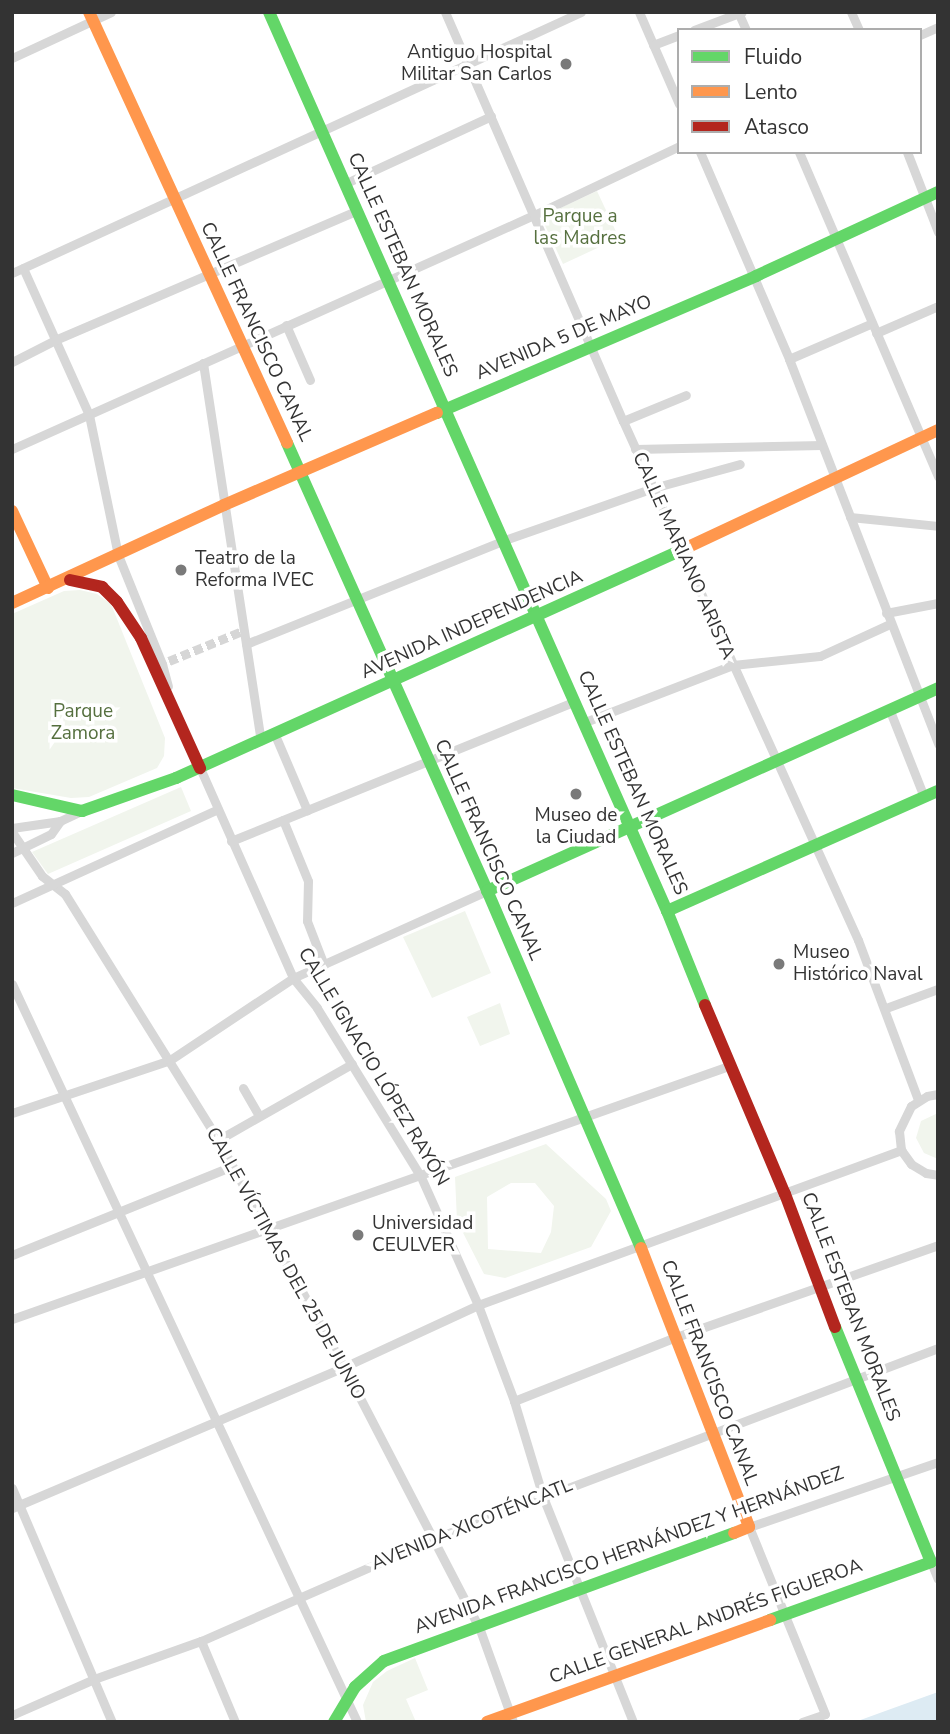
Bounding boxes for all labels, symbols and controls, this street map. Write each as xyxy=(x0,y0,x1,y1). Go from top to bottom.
legend xyxy=(677,28,922,154)
place label: Antiguo Hospital Militar San Carlos xyxy=(401,42,552,86)
text: Fluido xyxy=(744,43,802,71)
marker: Antiguo Hospital Militar San Carlos xyxy=(558,56,574,72)
text: Lento xyxy=(744,78,797,106)
text: Atasco xyxy=(744,113,809,141)
street label: CALLE ESTEBAN MORALES xyxy=(342,149,462,381)
park label: Parque a las Madres xyxy=(533,206,627,250)
street label: CALLE FRANCISCO CANAL xyxy=(195,219,317,445)
street label: AVENIDA 5 DE MAYO xyxy=(473,291,655,385)
street label: CALLE MARIANO ARISTA xyxy=(627,449,739,663)
place label: Teatro de la Reforma IVEC xyxy=(195,548,314,592)
marker: Teatro de la Reforma IVEC xyxy=(173,562,189,578)
street label: AVENIDA INDEPENDENCIA xyxy=(358,566,586,684)
street label: CALLE ESTEBAN MORALES xyxy=(572,667,692,899)
park label: Parque Zamora xyxy=(51,701,115,745)
street label: CALLE FRANCISCO CANAL xyxy=(429,736,547,964)
marker: Museo de la Ciudad xyxy=(568,786,584,802)
place label: Museo de la Ciudad xyxy=(535,805,617,849)
place label: Museo Histórico Naval xyxy=(793,942,923,986)
street label: CALLE IGNACIO LÓPEZ RAYÓN xyxy=(293,944,453,1190)
marker: Museo Histórico Naval xyxy=(771,956,787,972)
street label: CALLE VÍCTIMAS DEL 25 DE JUNIO xyxy=(200,1124,370,1404)
street label: CALLE ESTEBAN MORALES xyxy=(796,1189,904,1425)
place label: Universidad CEULVER xyxy=(372,1213,473,1257)
marker: Universidad CEULVER xyxy=(350,1227,366,1243)
street label: CALLE FRANCISCO CANAL xyxy=(655,1257,763,1489)
street label: AVENIDA FRANCISCO HERNÁNDEZ Y HERNÁNDEZ xyxy=(411,1463,847,1639)
street label: AVENIDA XICOTÉNCATL xyxy=(368,1474,576,1576)
street label: CALLE GENERAL ANDRÉS FIGUEROA xyxy=(546,1555,866,1689)

